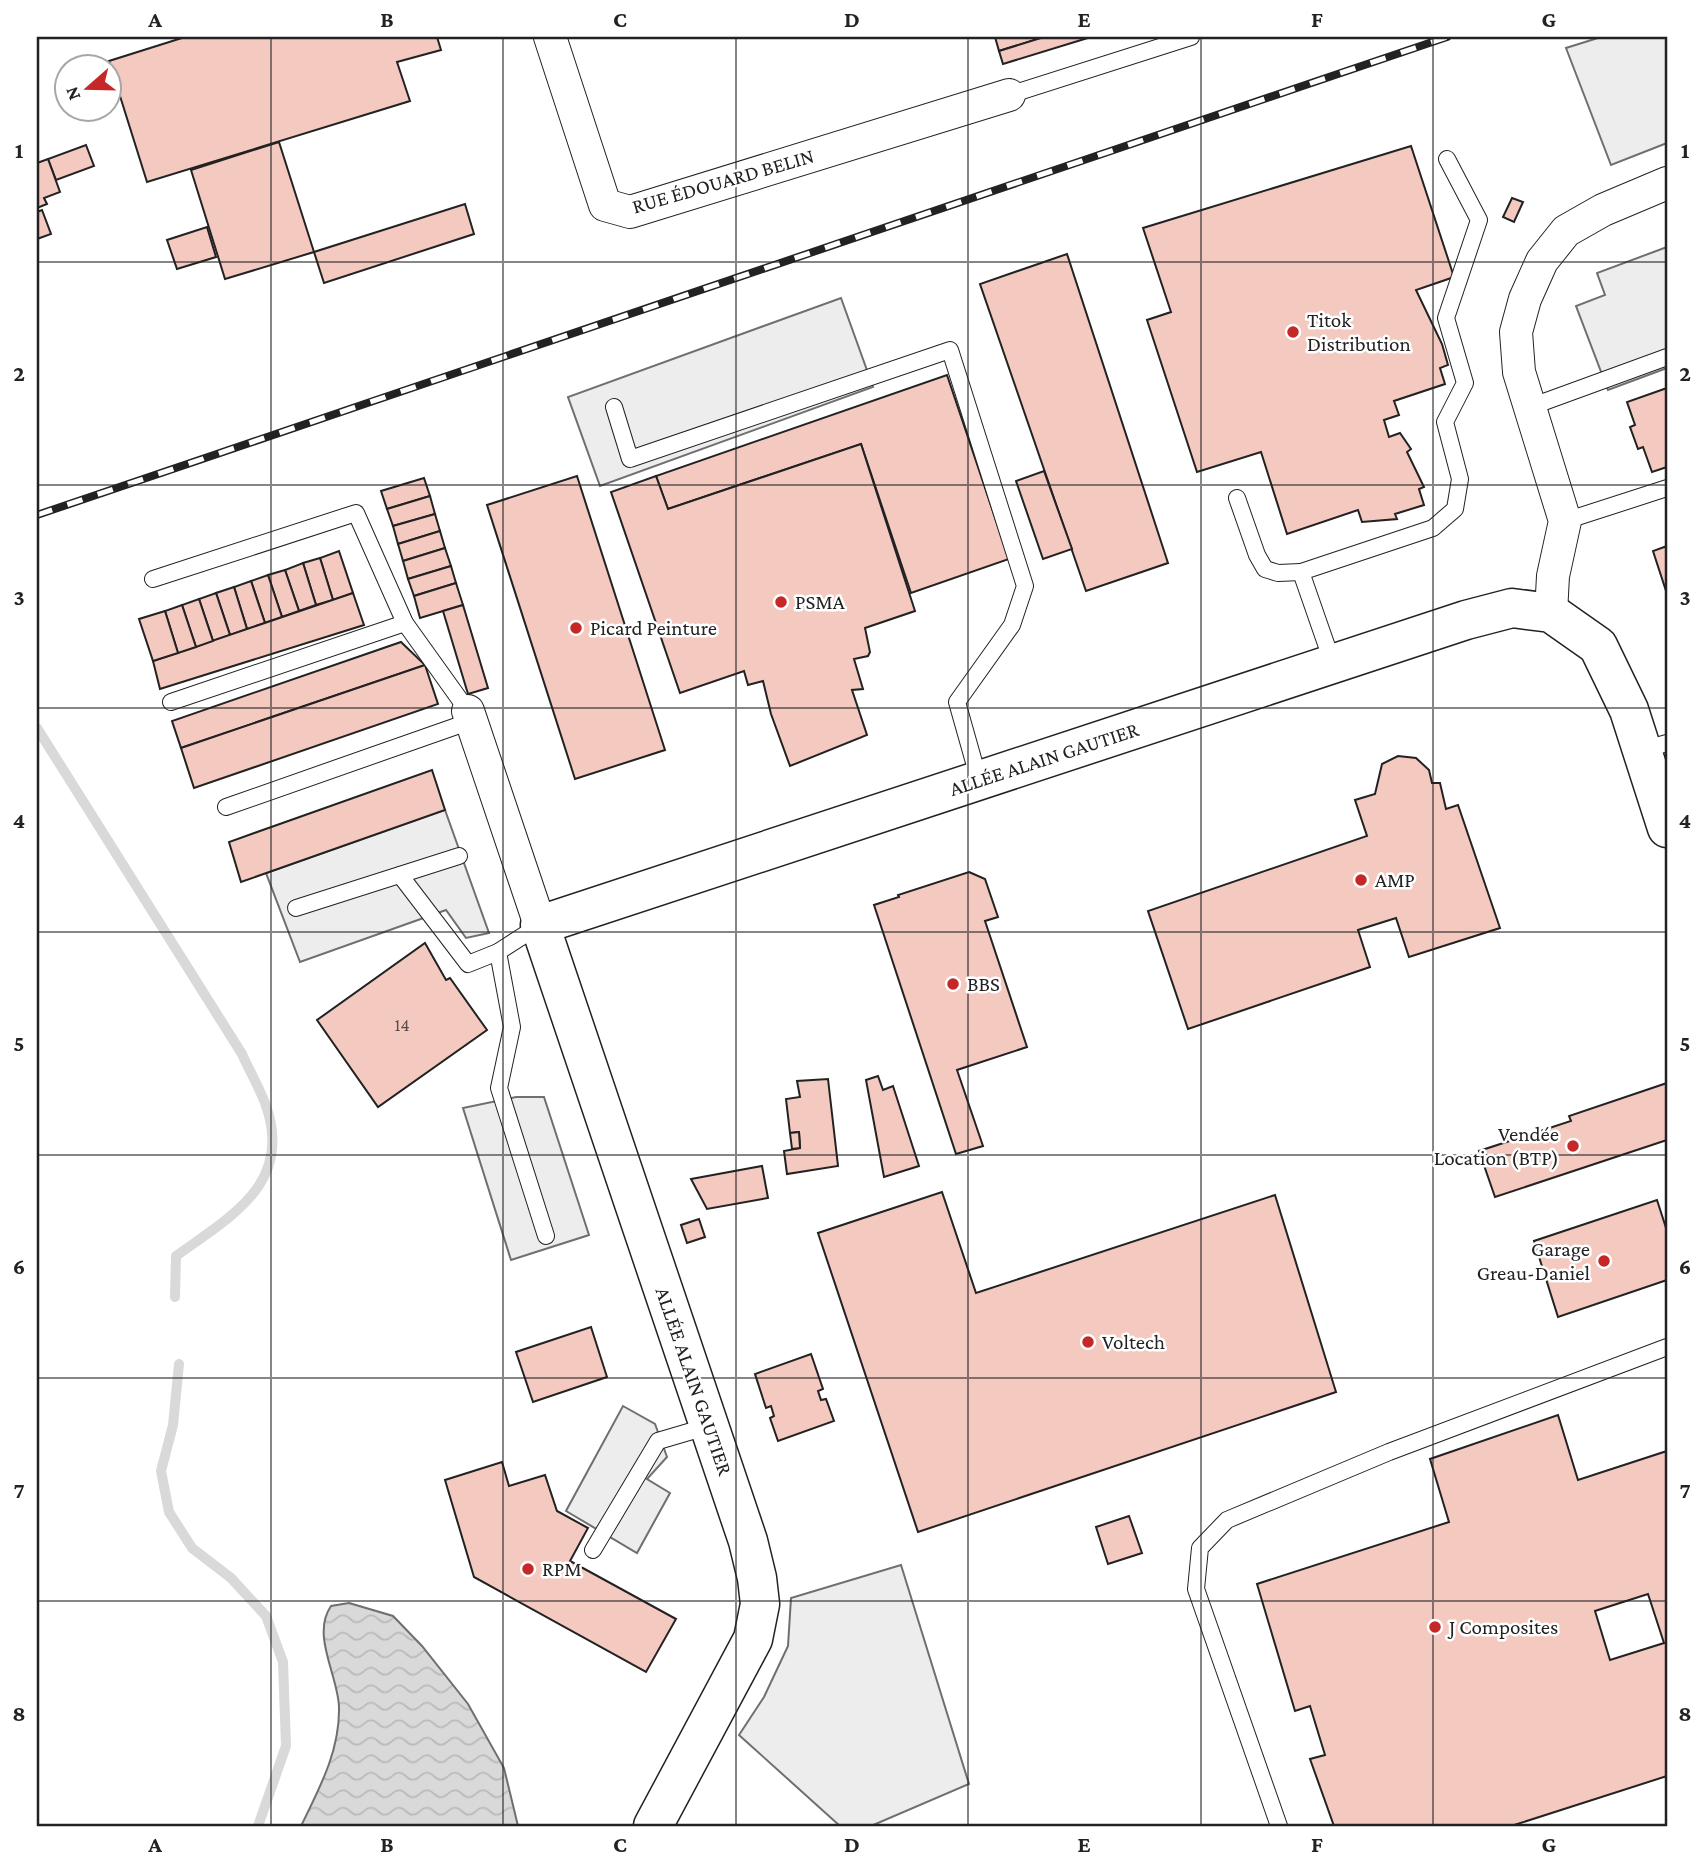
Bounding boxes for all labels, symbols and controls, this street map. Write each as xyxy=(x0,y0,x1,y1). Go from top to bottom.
text: A xyxy=(147,6,162,32)
text: B xyxy=(380,6,394,32)
text: C xyxy=(613,6,627,32)
text: D xyxy=(844,6,860,32)
text: E xyxy=(1077,6,1091,32)
text: F xyxy=(1311,6,1323,32)
text: G xyxy=(1542,6,1557,32)
north arrow xyxy=(52,52,122,122)
text: N xyxy=(60,84,85,103)
text: 1 xyxy=(15,137,24,163)
text: 1 xyxy=(1681,137,1690,163)
street label: RUE ÉDOUARD BELIN xyxy=(629,144,817,218)
place label: Titok Distribution xyxy=(1307,308,1411,356)
marker: Titok Distribution xyxy=(1285,324,1301,340)
text: 2 xyxy=(13,360,25,386)
text: 2 xyxy=(1679,360,1691,386)
text: 3 xyxy=(13,584,25,610)
text: 3 xyxy=(1679,584,1691,610)
place label: PSMA xyxy=(795,590,845,614)
marker: PSMA xyxy=(773,594,789,610)
place label: Picard Peinture xyxy=(590,616,717,640)
marker: Picard Peinture xyxy=(568,620,584,636)
street label: ALLÉE ALAIN GAUTIER xyxy=(946,717,1142,801)
text: 4 xyxy=(13,807,25,833)
text: 4 xyxy=(1679,807,1691,833)
place label: AMP xyxy=(1375,868,1415,892)
marker: AMP xyxy=(1353,872,1369,888)
place label: BBS xyxy=(967,972,1000,996)
marker: BBS xyxy=(945,976,961,992)
house number: 14 xyxy=(394,1015,410,1035)
text: 5 xyxy=(13,1030,25,1056)
text: 5 xyxy=(1679,1030,1691,1056)
place label: Vendée Location (BTP) xyxy=(1434,1122,1559,1170)
marker: Vendée Location (BTP) xyxy=(1565,1138,1581,1154)
place label: Garage Greau-Daniel xyxy=(1477,1237,1590,1285)
text: 6 xyxy=(13,1253,25,1279)
marker: Garage Greau-Daniel xyxy=(1596,1253,1612,1269)
text: 6 xyxy=(1679,1253,1691,1279)
street label: ALLÉE ALAIN GAUTIER xyxy=(650,1284,738,1479)
place label: Voltech xyxy=(1102,1330,1165,1354)
marker: Voltech xyxy=(1080,1334,1096,1350)
text: 7 xyxy=(13,1477,25,1503)
text: 7 xyxy=(1679,1477,1691,1503)
place label: RPM xyxy=(542,1557,582,1581)
marker: RPM xyxy=(520,1561,536,1577)
place label: J Composites xyxy=(1447,1615,1558,1639)
marker: J Composites xyxy=(1427,1619,1443,1635)
text: 8 xyxy=(12,1700,26,1726)
text: 8 xyxy=(1678,1700,1692,1726)
text: A xyxy=(147,1831,162,1857)
text: B xyxy=(380,1831,394,1857)
text: C xyxy=(613,1831,627,1857)
text: D xyxy=(844,1831,860,1857)
text: E xyxy=(1077,1831,1091,1857)
text: F xyxy=(1311,1831,1323,1857)
text: G xyxy=(1542,1831,1557,1857)

